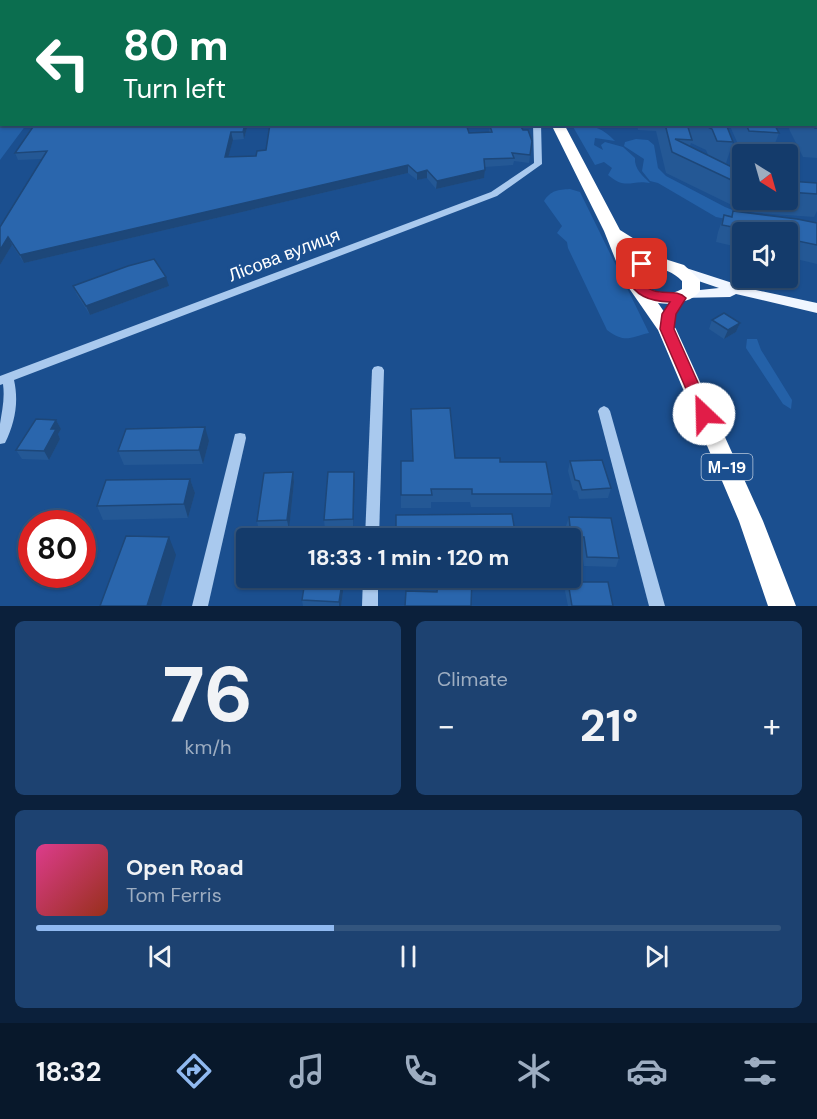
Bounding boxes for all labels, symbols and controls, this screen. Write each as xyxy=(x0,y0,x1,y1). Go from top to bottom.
text: 80 m xyxy=(123,18,229,73)
icon: left xyxy=(24,24,102,102)
text: Turn left xyxy=(123,71,226,106)
north arrow xyxy=(732,144,798,210)
map controls xyxy=(732,144,798,288)
button: sound xyxy=(732,222,798,288)
street label: Лісова вулиця xyxy=(225,223,343,287)
pin xyxy=(616,238,667,289)
icon: arrive xyxy=(625,247,658,280)
position arrow xyxy=(672,382,736,446)
road number: М-19 xyxy=(702,454,752,480)
speed limit sign: 80 xyxy=(18,510,96,588)
text: 18:33 · 1 min · 120 m xyxy=(308,543,509,572)
text: 76 xyxy=(163,644,253,745)
text: Climate xyxy=(437,666,508,692)
text: 21° xyxy=(580,696,638,755)
text: − xyxy=(437,704,455,747)
text: + xyxy=(763,704,781,747)
text: km/h xyxy=(184,734,232,760)
text: Open Road xyxy=(126,853,244,882)
text: Tom Ferris xyxy=(126,882,222,908)
icon: previous xyxy=(144,940,177,973)
icon: pause xyxy=(392,940,425,973)
icon: next xyxy=(640,940,673,973)
icon: directions xyxy=(173,1050,215,1092)
icon: music xyxy=(286,1050,328,1092)
icon: phone xyxy=(399,1050,441,1092)
icon: climate xyxy=(513,1050,555,1092)
icon: car xyxy=(626,1050,668,1092)
icon: filters xyxy=(739,1050,781,1092)
text: 18:32 xyxy=(36,1054,101,1089)

